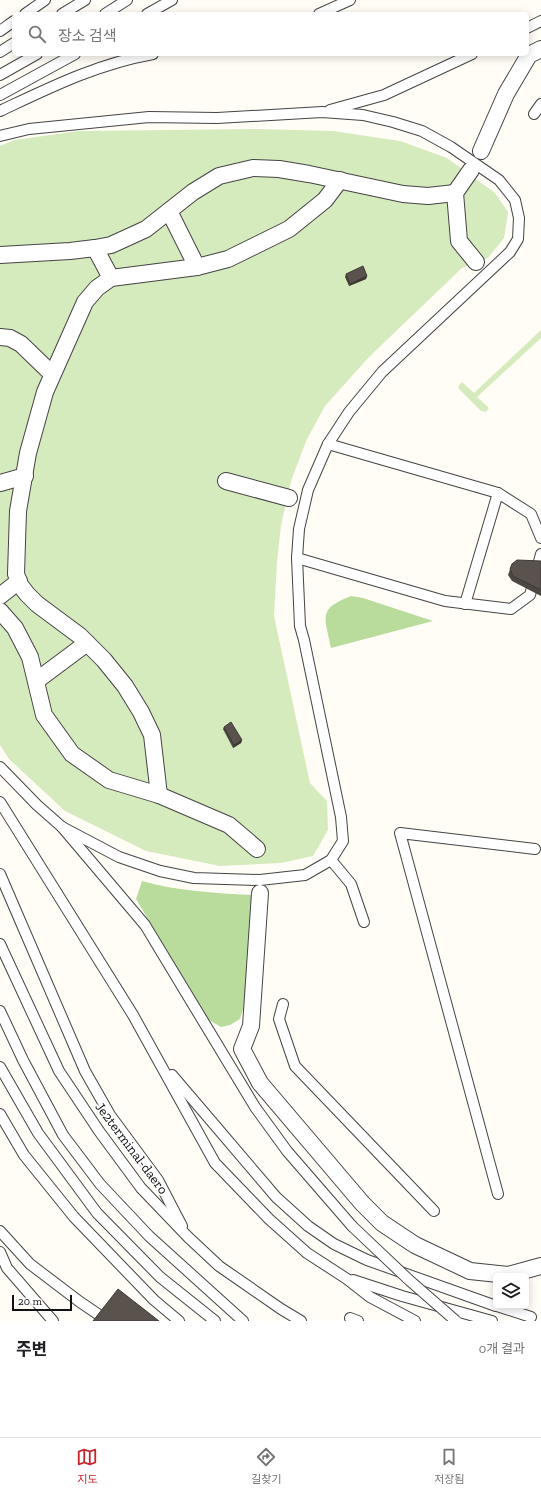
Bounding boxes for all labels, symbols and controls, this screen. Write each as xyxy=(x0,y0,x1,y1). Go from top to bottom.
search box xyxy=(12,12,529,56)
icon: search xyxy=(26,23,48,45)
text: 장소 검색 xyxy=(58,27,117,45)
street label: Je2terminal-daero xyxy=(91,1099,172,1198)
map controls xyxy=(493,1273,529,1309)
button: layers xyxy=(493,1273,529,1309)
scale bar xyxy=(12,1293,72,1312)
text: 20 m xyxy=(18,1295,42,1308)
text: 주변 xyxy=(16,1339,47,1359)
text: 0개 결과 xyxy=(479,1341,525,1356)
tab: 지도 xyxy=(76,1446,98,1486)
tab: 길찾기 xyxy=(251,1446,282,1486)
tab: 저장됨 xyxy=(434,1446,465,1486)

